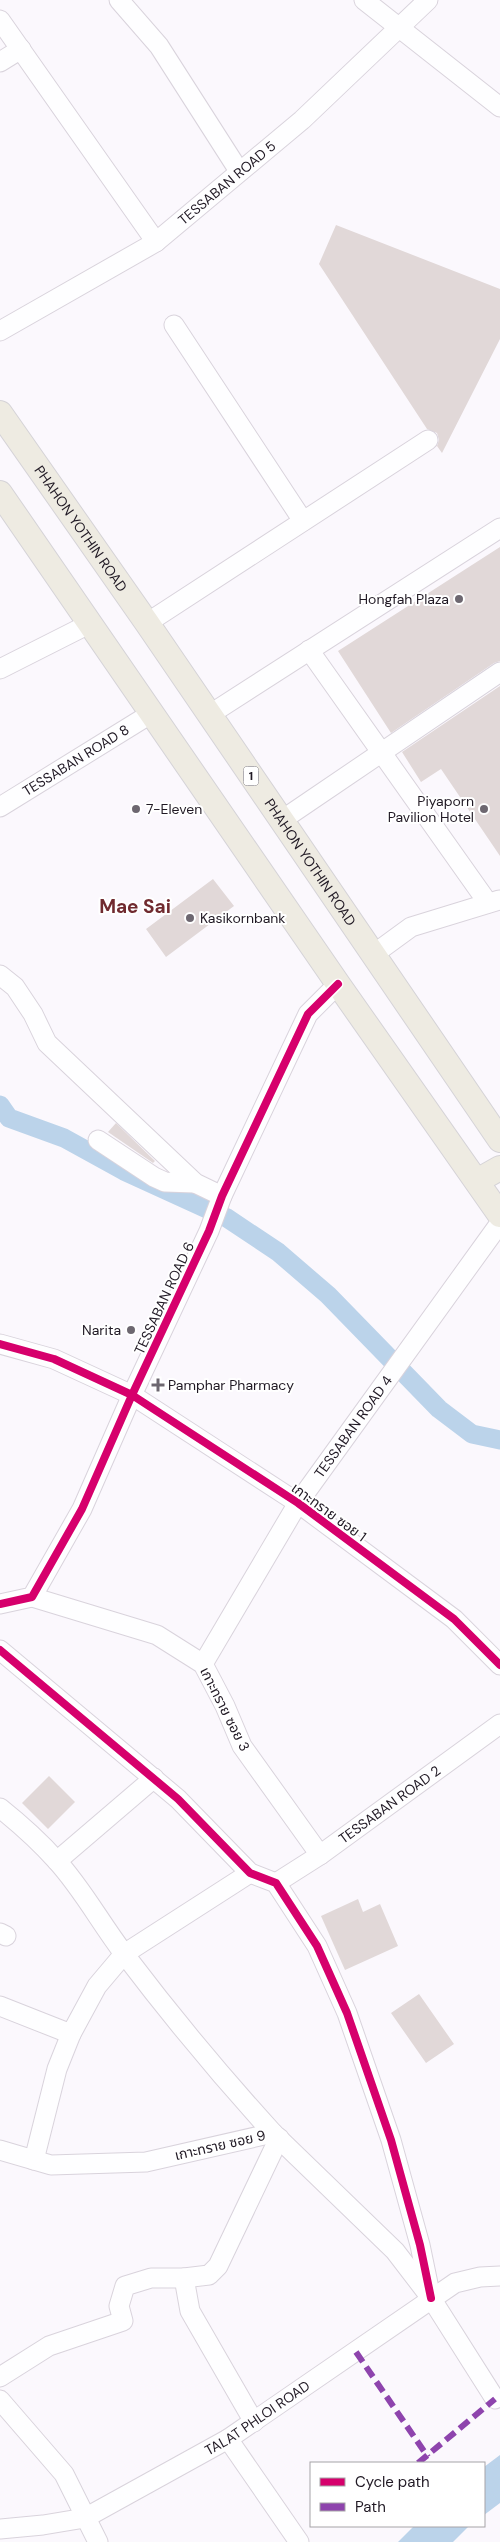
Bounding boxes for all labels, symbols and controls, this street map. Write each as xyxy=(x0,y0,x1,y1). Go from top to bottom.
street label: TESSABAN ROAD 5 xyxy=(174,137,279,229)
street label: PHAHON YOTHIN ROAD xyxy=(30,462,131,595)
place label: Hongfah Plaza xyxy=(359,590,449,608)
marker: Hongfah Plaza xyxy=(453,593,465,605)
street label: TESSABAN ROAD 8 xyxy=(19,720,132,800)
road number: 1 xyxy=(244,766,258,786)
place label: Piyaporn Pavilion Hotel xyxy=(388,792,474,826)
street label: PHAHON YOTHIN ROAD xyxy=(261,795,360,929)
place label: 7-Eleven xyxy=(146,800,202,818)
marker: 7-Eleven xyxy=(130,803,142,815)
marker: Piyaporn Pavilion Hotel xyxy=(478,803,490,815)
district label: Mae Sai xyxy=(99,894,171,919)
place label: Kasikornbank xyxy=(200,909,285,927)
marker: Kasikornbank xyxy=(184,912,196,924)
street label: TESSABAN ROAD 6 xyxy=(130,1239,198,1357)
place label: Narita xyxy=(82,1321,121,1339)
marker: Narita xyxy=(125,1324,137,1336)
street label: TESSABAN ROAD 4 xyxy=(310,1372,396,1481)
place label: Pamphar Pharmacy xyxy=(168,1376,294,1394)
marker: Pamphar Pharmacy xyxy=(152,1379,164,1391)
street label: เกาะทราย ซอย 1 xyxy=(288,1479,370,1545)
street label: เกาะทราย ซอย 3 xyxy=(196,1664,254,1754)
street label: TESSABAN ROAD 2 xyxy=(335,1761,444,1848)
street label: เกาะทราย ซอย 9 xyxy=(173,2126,267,2164)
street label: TALAT PHLOI ROAD xyxy=(201,2377,313,2459)
legend xyxy=(310,2462,485,2527)
text: Cycle path xyxy=(355,2472,430,2492)
text: Path xyxy=(355,2497,386,2517)

